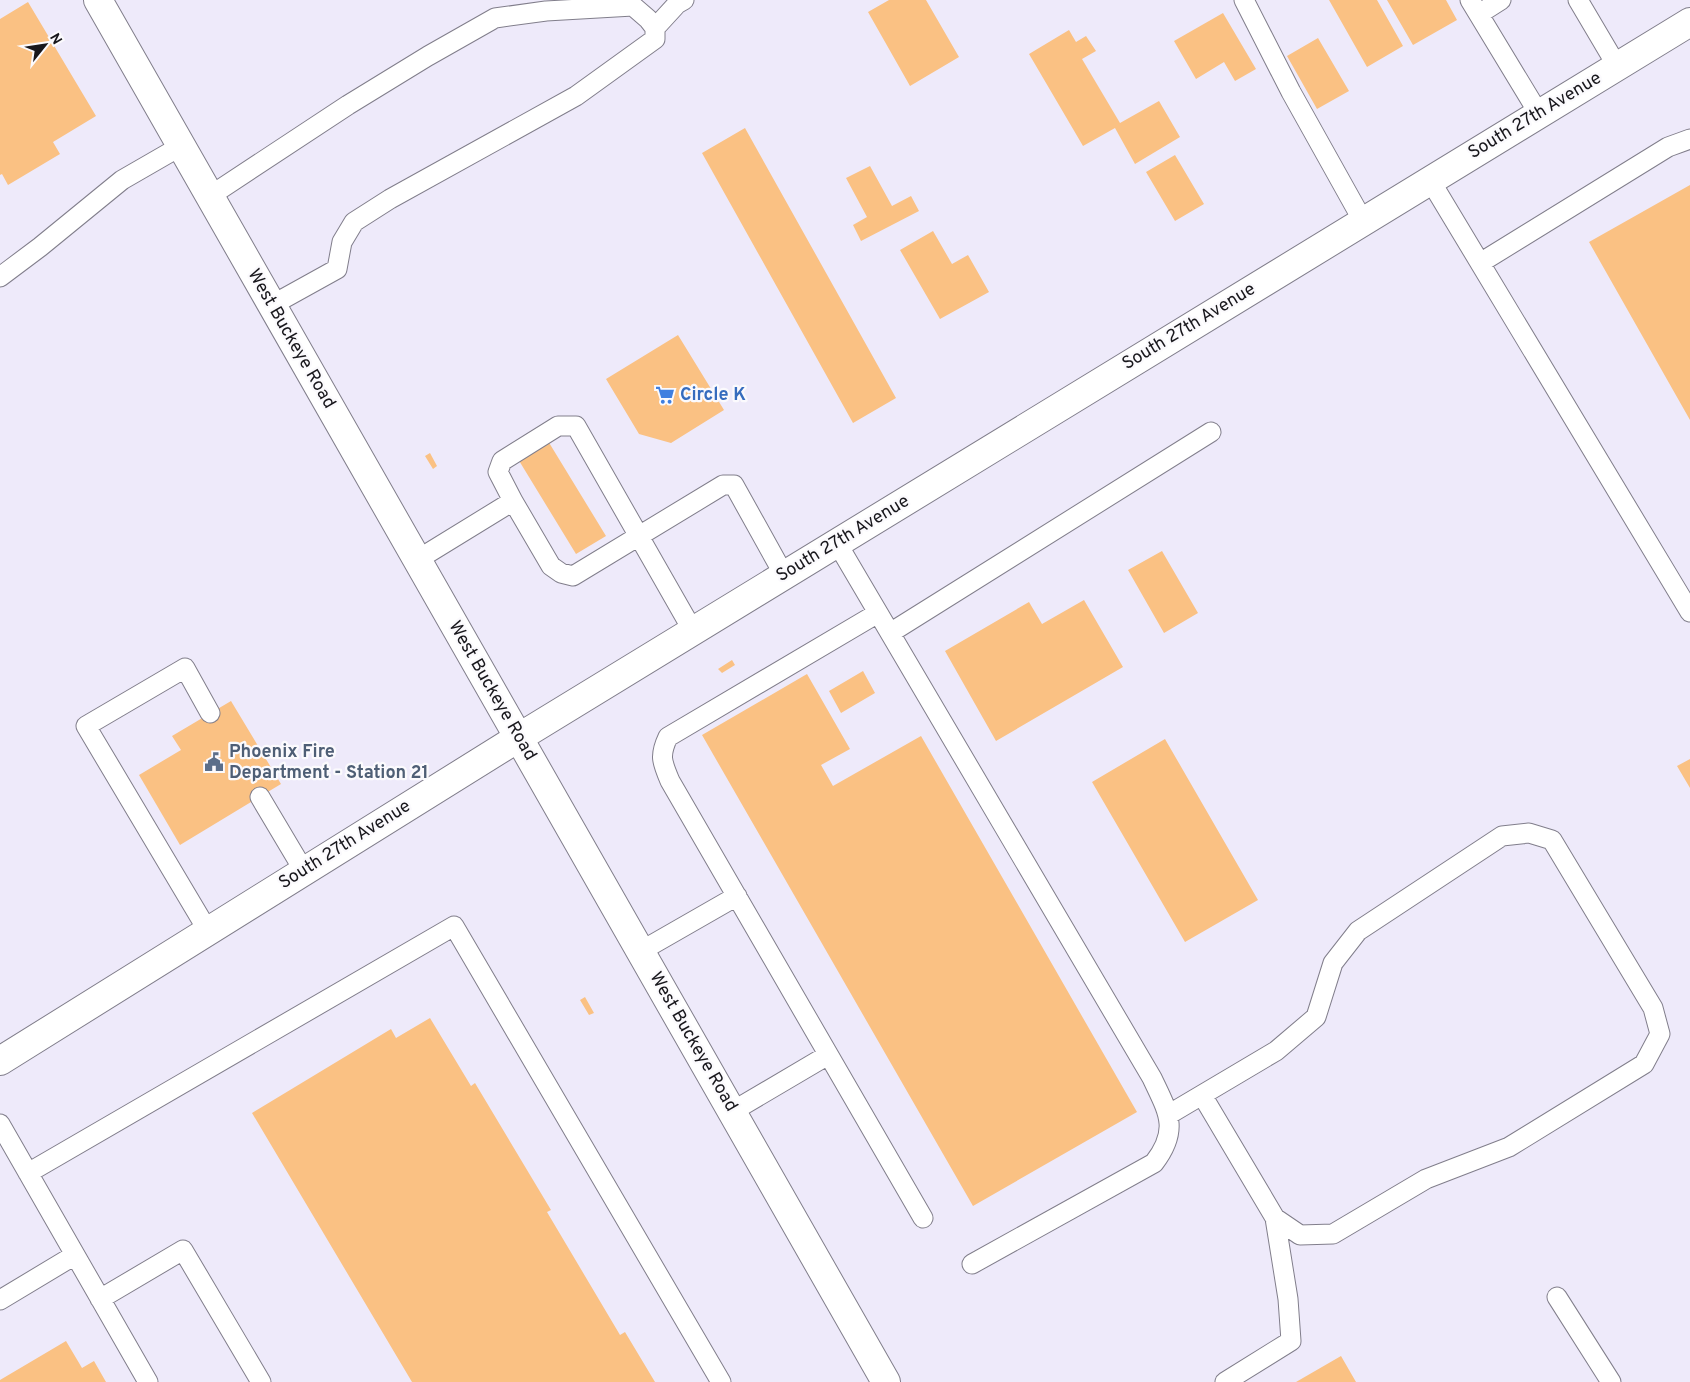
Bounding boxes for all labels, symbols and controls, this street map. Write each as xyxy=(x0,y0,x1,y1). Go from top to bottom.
north arrow xyxy=(20,20,70,70)
text: N xyxy=(45,31,65,48)
street label: South 27th Avenue xyxy=(1464,67,1606,165)
street label: West Buckeye Road xyxy=(242,265,340,413)
street label: South 27th Avenue xyxy=(1118,278,1260,376)
supermarket icon: Circle K xyxy=(654,384,676,406)
place label: Circle K xyxy=(680,384,746,407)
street label: South 27th Avenue xyxy=(772,490,914,588)
street label: West Buckeye Road xyxy=(443,617,541,765)
place label: Phoenix Fire Department - Station 21 xyxy=(229,741,429,785)
public building icon: Phoenix Fire Department - Station 21 xyxy=(203,751,225,773)
street label: South 27th Avenue xyxy=(275,795,415,895)
street label: West Buckeye Road xyxy=(644,968,742,1116)

